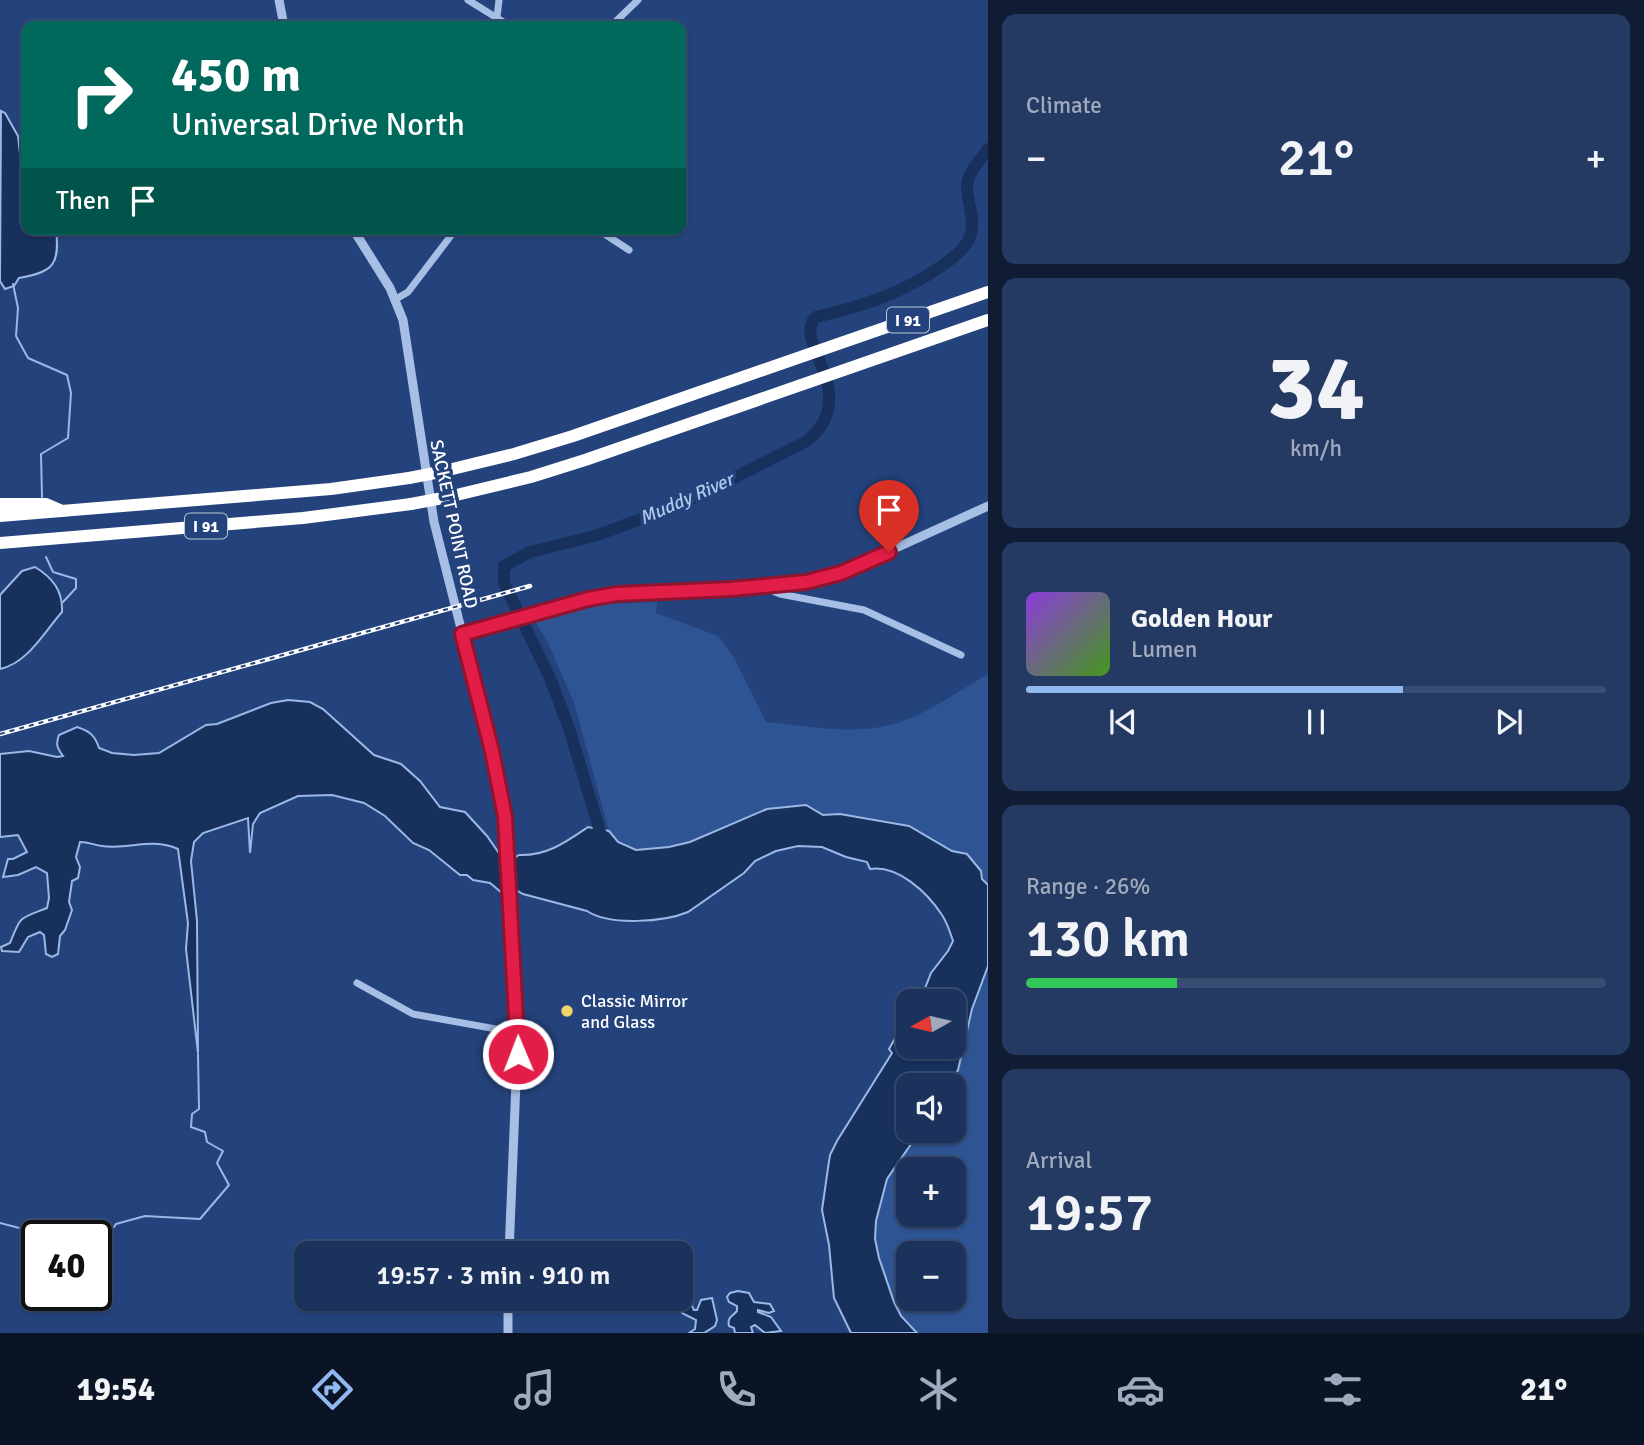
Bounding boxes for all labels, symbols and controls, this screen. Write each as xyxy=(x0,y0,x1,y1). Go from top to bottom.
text: 450 m xyxy=(171,45,301,105)
icon: right xyxy=(56,49,147,140)
text: Climate xyxy=(1026,91,1102,120)
text: Universal Drive North xyxy=(171,105,465,144)
text: 21° xyxy=(1278,126,1354,190)
text: − xyxy=(1026,135,1047,182)
text: + xyxy=(1585,135,1606,182)
icon: arrive xyxy=(124,182,162,220)
text: Then xyxy=(56,185,110,217)
road number: I 91 xyxy=(887,308,929,332)
text: 34 xyxy=(1267,332,1365,445)
text: km/h xyxy=(1290,434,1342,463)
street label: SACKETT POINT ROAD xyxy=(425,438,483,610)
water label: Muddy River xyxy=(636,466,740,530)
pin xyxy=(859,480,919,552)
icon: arrive xyxy=(870,491,908,529)
road number: I 91 xyxy=(185,513,227,538)
text: Golden Hour xyxy=(1131,603,1272,635)
text: Lumen xyxy=(1131,635,1197,664)
icon: previous xyxy=(1104,703,1142,741)
icon: pause xyxy=(1297,703,1335,741)
icon: next xyxy=(1490,703,1528,741)
text: Range · 26% xyxy=(1026,872,1150,901)
text: 130 km xyxy=(1026,907,1190,971)
north arrow xyxy=(896,989,966,1059)
map controls xyxy=(896,989,966,1311)
place label: Classic Mirror and Glass xyxy=(581,990,688,1033)
marker: Classic Mirror and Glass xyxy=(559,1003,575,1019)
position arrow xyxy=(481,1017,555,1091)
button: sound xyxy=(896,1073,966,1143)
text: Arrival xyxy=(1026,1146,1092,1175)
button: + xyxy=(896,1157,966,1227)
text: 19:57 xyxy=(1026,1181,1153,1245)
speed limit sign: 40 xyxy=(21,1220,112,1311)
button: − xyxy=(896,1241,966,1311)
text: 19:57 · 3 min · 910 m xyxy=(377,1260,610,1292)
icon: directions xyxy=(308,1365,357,1414)
icon: music xyxy=(510,1365,559,1414)
icon: phone xyxy=(712,1365,761,1414)
icon: climate xyxy=(914,1365,963,1414)
icon: car xyxy=(1116,1365,1165,1414)
icon: filters xyxy=(1318,1365,1367,1414)
text: 19:54 xyxy=(77,1370,155,1409)
text: 21° xyxy=(1520,1370,1567,1409)

